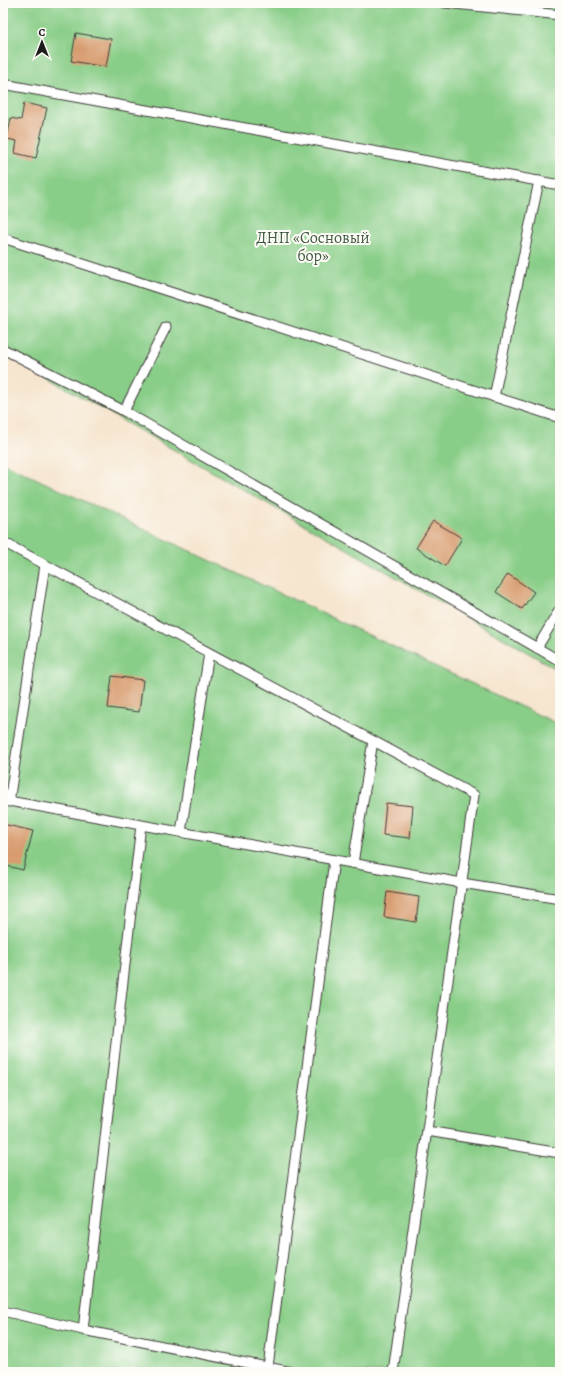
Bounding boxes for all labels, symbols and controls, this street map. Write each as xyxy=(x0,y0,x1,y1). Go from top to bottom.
north arrow xyxy=(22,22,62,62)
text: С xyxy=(39,25,46,40)
park label: ДНП «Сосновый бор» xyxy=(256,227,370,267)

